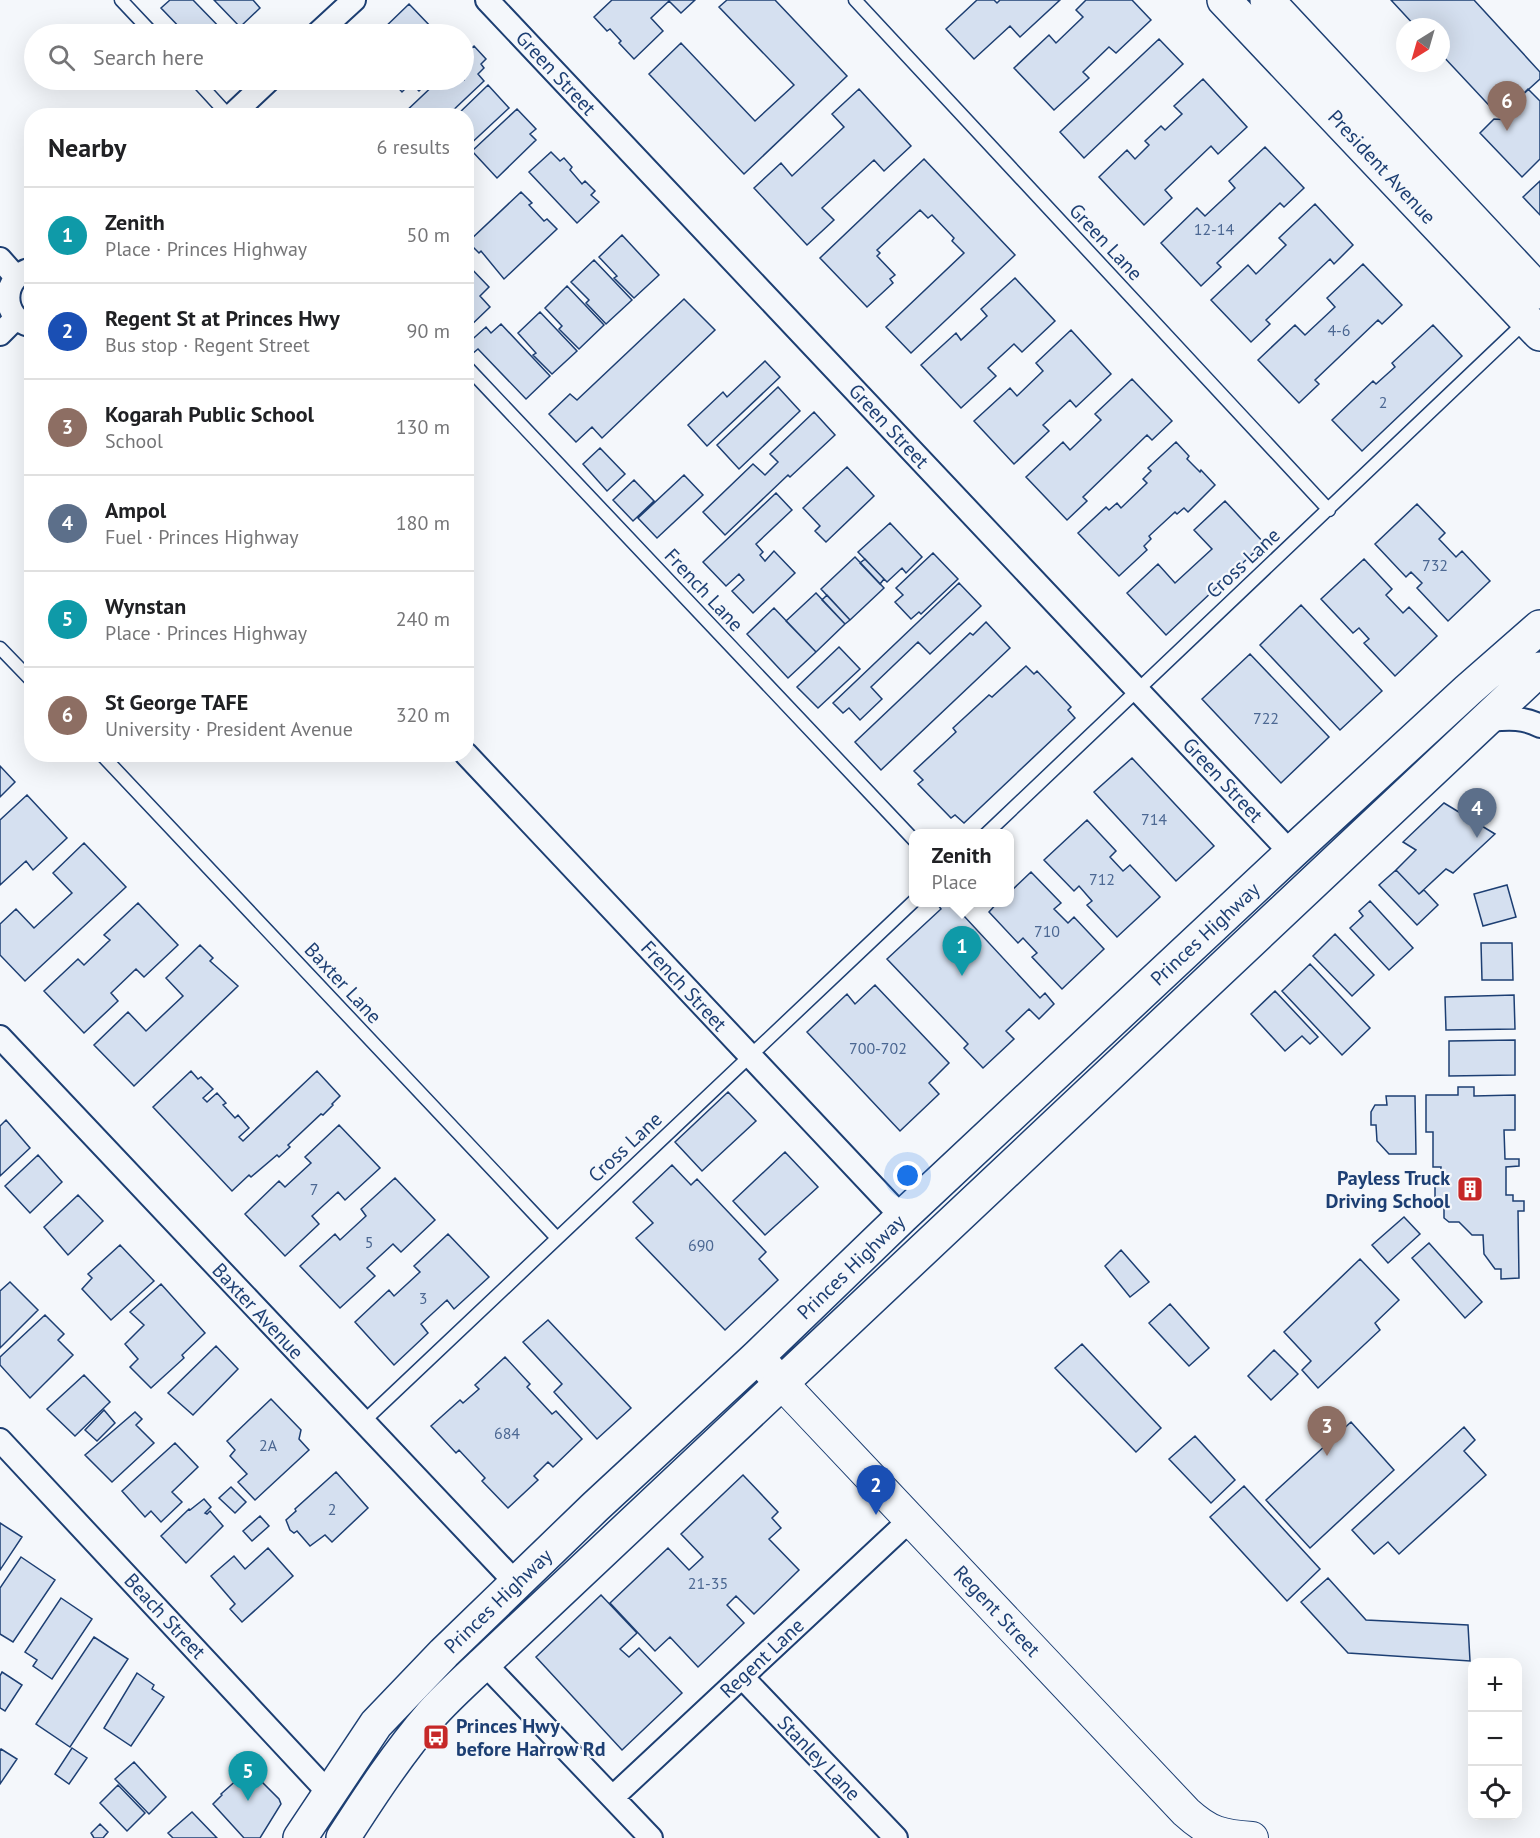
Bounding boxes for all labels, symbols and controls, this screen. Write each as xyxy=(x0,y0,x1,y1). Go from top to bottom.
north arrow xyxy=(1396,18,1450,72)
search box xyxy=(24,24,474,90)
street label: Green Street xyxy=(510,25,602,121)
icon: search xyxy=(45,41,78,74)
text: Search here xyxy=(93,43,204,71)
pin: 6 xyxy=(1488,82,1526,131)
street label: President Avenue xyxy=(1322,104,1442,230)
text: Nearby xyxy=(48,131,126,164)
text: 6 results xyxy=(377,134,450,160)
street label: Green Lane xyxy=(1064,198,1148,286)
text: Zenith xyxy=(105,208,165,236)
house number: 12-14 xyxy=(1194,219,1235,239)
text: 1 xyxy=(62,222,73,248)
text: 50 m xyxy=(407,222,450,248)
text: Place · Princes Highway xyxy=(105,236,307,262)
text: Regent St at Princes Hwy xyxy=(105,304,340,332)
text: 2 xyxy=(62,318,73,344)
text: 90 m xyxy=(407,318,450,344)
house number: 4-6 xyxy=(1327,320,1351,340)
text: Bus stop · Regent Street xyxy=(105,332,310,358)
street label: Green Street xyxy=(843,378,935,474)
house number: 2 xyxy=(1379,392,1387,412)
text: Kogarah Public School xyxy=(105,400,314,428)
text: 3 xyxy=(62,414,73,440)
text: 130 m xyxy=(396,414,450,440)
text: School xyxy=(105,428,163,454)
text: Ampol xyxy=(105,496,166,524)
text: 4 xyxy=(62,510,73,536)
text: 180 m xyxy=(396,510,450,536)
street label: Cross Lane xyxy=(1201,522,1285,604)
text: Fuel · Princes Highway xyxy=(105,524,299,550)
street label: French Lane xyxy=(659,543,749,637)
house number: 732 xyxy=(1422,555,1448,575)
text: Wynstan xyxy=(105,592,186,620)
text: 5 xyxy=(62,606,73,632)
text: 240 m xyxy=(396,606,450,632)
text: Place · Princes Highway xyxy=(105,620,307,646)
text: St George TAFE xyxy=(105,688,248,716)
text: 6 xyxy=(62,702,73,728)
text: 320 m xyxy=(396,702,450,728)
house number: 722 xyxy=(1253,708,1279,728)
text: University · President Avenue xyxy=(105,716,353,742)
street label: Green Street xyxy=(1177,732,1269,828)
pin: 4 xyxy=(1458,788,1496,838)
house number: 714 xyxy=(1141,809,1167,829)
popup xyxy=(909,829,1014,907)
text: Zenith xyxy=(932,841,991,869)
text: Place xyxy=(932,869,977,895)
house number: 712 xyxy=(1089,869,1115,889)
street label: Princes Highway xyxy=(1145,876,1266,991)
house number: 710 xyxy=(1034,921,1060,941)
pin: 1 xyxy=(942,926,982,976)
street label: French Street xyxy=(635,935,733,1037)
street label: Baxter Lane xyxy=(299,937,387,1029)
house number: 700-702 xyxy=(849,1038,907,1058)
street label: Cross Lane xyxy=(583,1106,667,1188)
your location xyxy=(893,1161,922,1190)
place label: Payless Truck Driving School xyxy=(1326,1165,1450,1214)
building icon: Payless Truck Driving School xyxy=(1455,1174,1485,1204)
house number: 7 xyxy=(310,1179,318,1199)
street label: Princes Highway xyxy=(791,1208,911,1325)
house number: 5 xyxy=(365,1232,373,1252)
house number: 690 xyxy=(688,1235,714,1255)
street label: Baxter Avenue xyxy=(207,1257,309,1365)
house number: 3 xyxy=(419,1288,427,1308)
pin: 3 xyxy=(1308,1406,1346,1456)
house number: 684 xyxy=(494,1423,520,1443)
house number: 2A xyxy=(259,1435,278,1455)
pin: 2 xyxy=(856,1466,896,1515)
house number: 2 xyxy=(328,1499,336,1519)
street label: Princes Highway xyxy=(438,1542,558,1659)
street label: Regent Street xyxy=(948,1560,1046,1662)
street label: Beach Street xyxy=(119,1568,212,1665)
house number: 21-35 xyxy=(688,1573,728,1593)
street label: Regent Lane xyxy=(714,1612,810,1704)
map controls xyxy=(1468,1658,1522,1820)
button: + xyxy=(1468,1658,1522,1712)
street label: Stanley Lane xyxy=(772,1710,866,1806)
button: − xyxy=(1468,1712,1522,1766)
place label: Princes Hwy before Harrow Rd xyxy=(456,1713,606,1762)
bus stop icon: Princes Hwy before Harrow Rd xyxy=(421,1722,451,1752)
pin: 5 xyxy=(228,1752,268,1801)
button: locate xyxy=(1468,1766,1522,1820)

